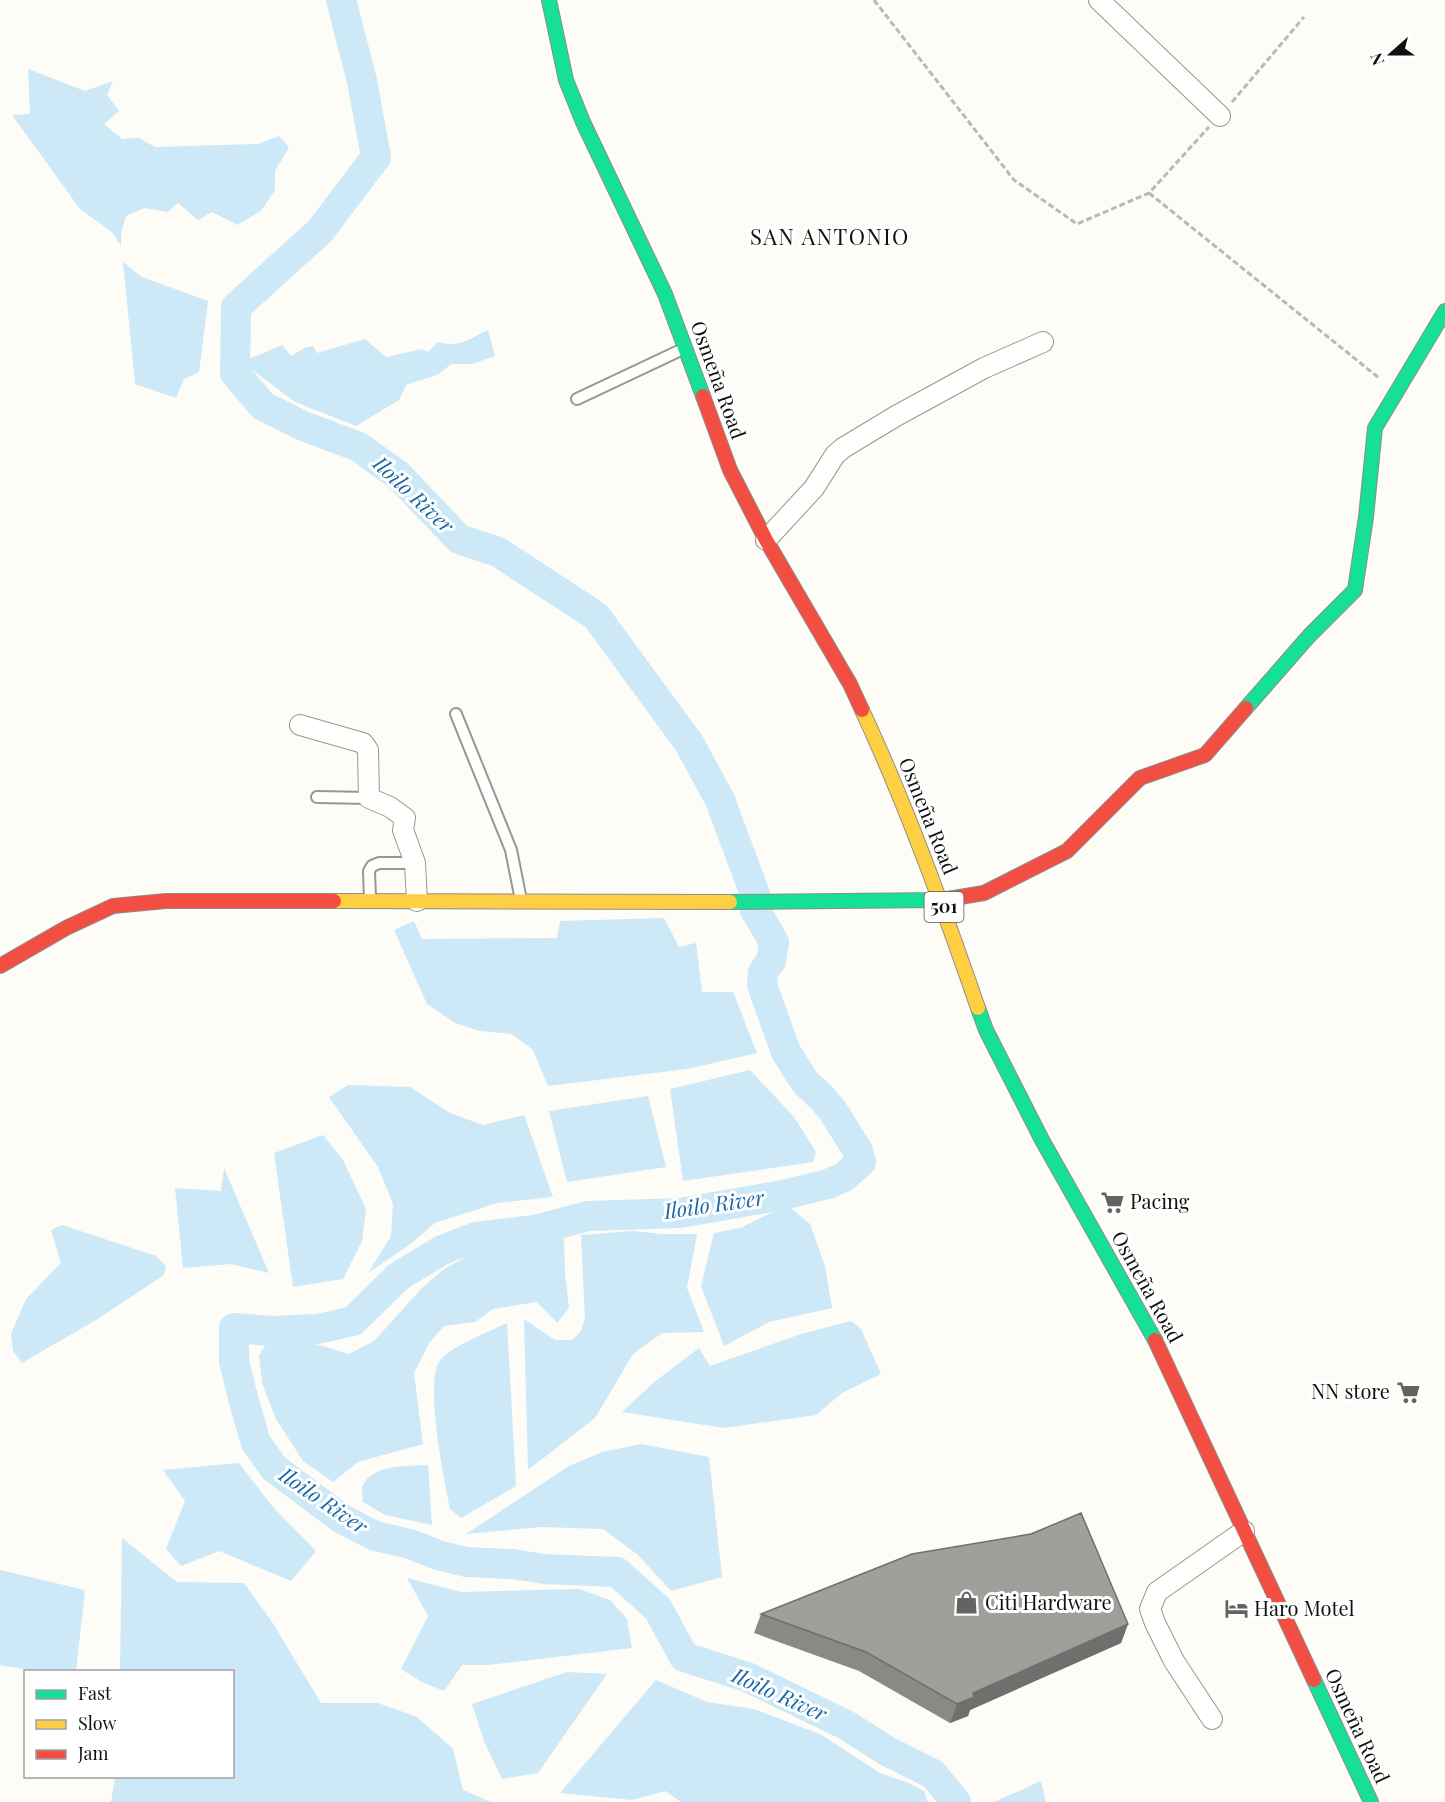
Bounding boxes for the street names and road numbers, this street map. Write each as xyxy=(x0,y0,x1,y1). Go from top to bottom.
street label: Osmeña Road xyxy=(686,317,753,443)
street label: Osmeña Road xyxy=(894,753,965,878)
road number: 501 xyxy=(924,892,964,922)
street label: Osmeña Road xyxy=(1106,1226,1190,1347)
street label: Osmeña Road xyxy=(1320,1664,1397,1788)

